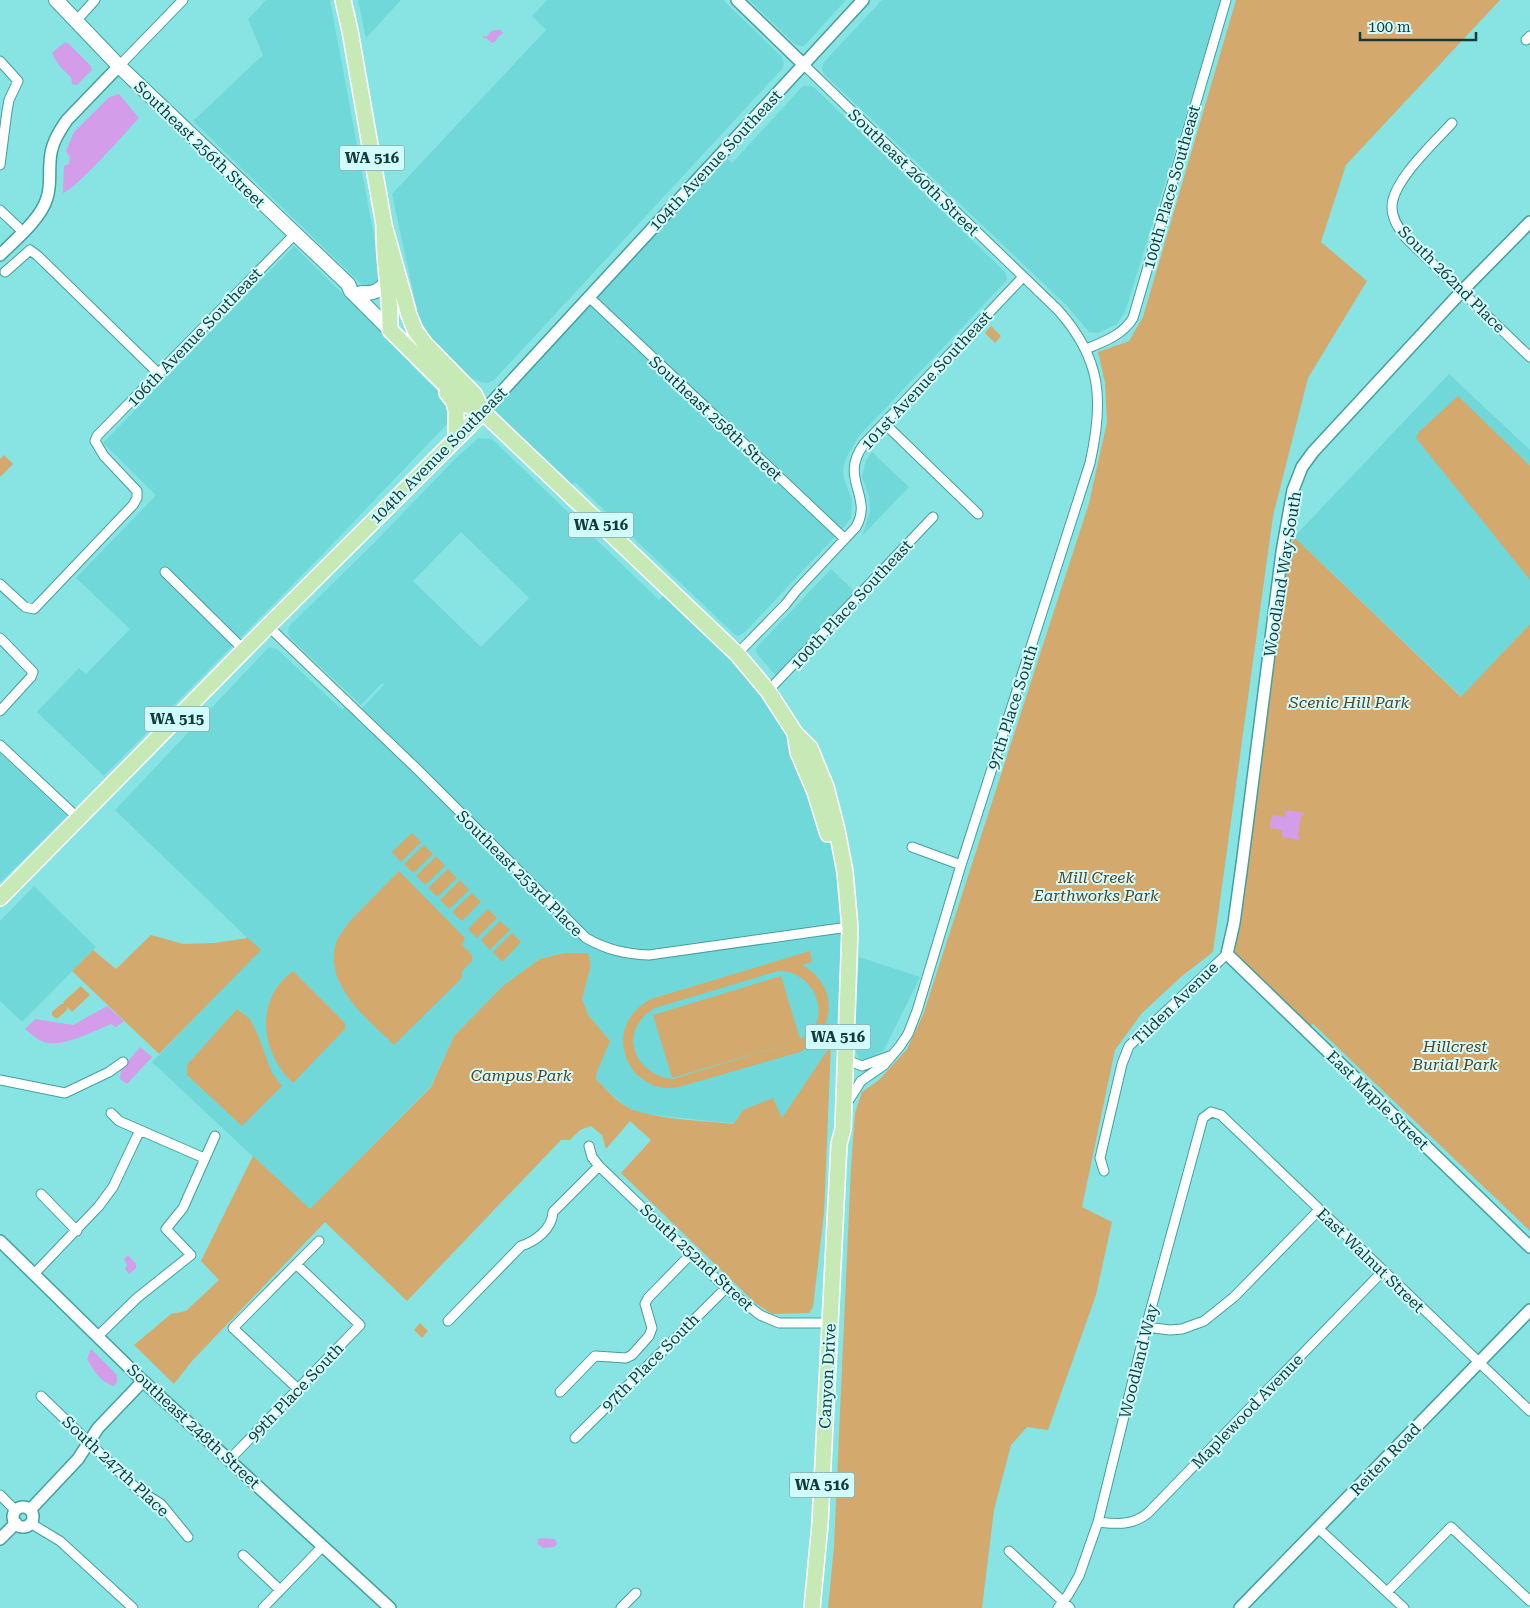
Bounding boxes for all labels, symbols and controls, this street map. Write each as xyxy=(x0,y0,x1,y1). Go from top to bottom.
scale bar xyxy=(1360,10,1476,42)
text: 100 m xyxy=(1368,18,1411,36)
street label: Southeast 256th Street xyxy=(130,77,269,212)
street label: 104th Avenue Southeast xyxy=(645,86,786,235)
street label: 100th Place Southeast xyxy=(1139,103,1204,271)
street label: Southeast 260th Street xyxy=(844,105,983,240)
road number: WA 516 xyxy=(340,146,404,170)
street label: South 262nd Place xyxy=(1394,222,1509,337)
street label: 106th Avenue Southeast xyxy=(123,264,266,411)
street label: 101st Avenue Southeast xyxy=(857,307,996,454)
street label: Southeast 258th Street xyxy=(645,352,786,485)
street label: 104th Avenue Southeast xyxy=(366,383,511,528)
street label: Woodland Way South xyxy=(1260,490,1305,658)
road number: WA 516 xyxy=(568,512,634,538)
street label: 100th Place Southeast xyxy=(786,536,916,673)
street label: 97th Place South xyxy=(983,642,1042,772)
park label: Scenic Hill Park xyxy=(1288,693,1410,712)
road number: WA 515 xyxy=(144,706,210,732)
street label: Southeast 253rd Place xyxy=(453,806,587,940)
park label: Mill Creek Earthworks Park xyxy=(1032,868,1159,905)
street label: Tilden Avenue xyxy=(1129,958,1222,1049)
road number: WA 516 xyxy=(806,1024,870,1050)
park label: Hillcrest Burial Park xyxy=(1411,1037,1498,1074)
street label: East Maple Street xyxy=(1323,1047,1433,1154)
park label: Campus Park xyxy=(471,1066,572,1085)
street label: South 252nd Street xyxy=(636,1200,757,1315)
street label: East Walnut Street xyxy=(1313,1204,1428,1316)
street label: Woodland Way xyxy=(1115,1302,1162,1420)
street label: 97th Place South xyxy=(598,1310,703,1415)
street label: Canyon Drive xyxy=(815,1323,840,1429)
street label: 99th Place South xyxy=(243,1339,347,1446)
street label: Maplewood Avenue xyxy=(1188,1350,1307,1473)
street label: Southeast 248th Street xyxy=(123,1360,264,1493)
street label: South 247th Place xyxy=(58,1412,173,1521)
street label: Reiten Road xyxy=(1346,1419,1425,1499)
road number: WA 516 xyxy=(790,1472,854,1498)

